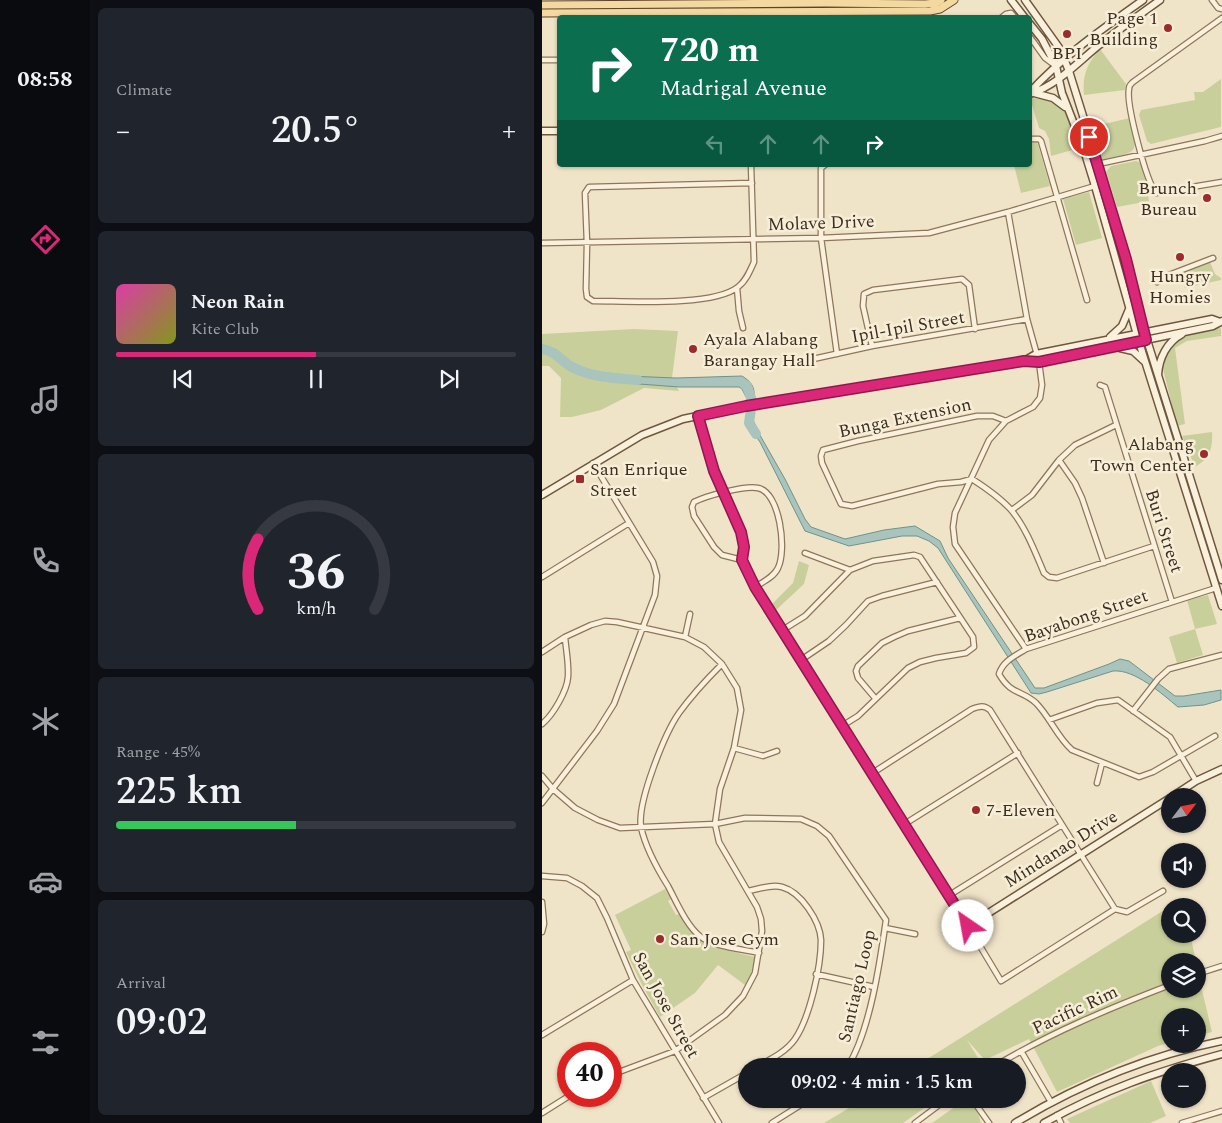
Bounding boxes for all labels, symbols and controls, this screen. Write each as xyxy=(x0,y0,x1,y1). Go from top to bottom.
place label: Page 1 Building xyxy=(1089,5,1158,53)
marker: Page 1 Building xyxy=(1162,22,1174,34)
text: 720 m xyxy=(660,24,759,77)
marker: BPI xyxy=(1061,28,1073,40)
icon: right xyxy=(577,35,642,100)
place label: BPI xyxy=(1052,40,1082,67)
text: 08:58 xyxy=(17,63,73,96)
text: Madrigal Avenue xyxy=(660,72,827,105)
text: Climate xyxy=(116,78,172,102)
text: 20.5° xyxy=(271,102,361,160)
text: − xyxy=(116,110,130,153)
text: + xyxy=(502,110,516,153)
pin xyxy=(1068,116,1110,158)
icon: arrive xyxy=(1075,123,1103,151)
icon: left xyxy=(701,130,729,158)
icon: ahead xyxy=(754,130,782,158)
icon: ahead xyxy=(807,130,835,158)
icon: right xyxy=(860,130,888,158)
place label: Brunch Bureau xyxy=(1138,175,1197,223)
marker: Brunch Bureau xyxy=(1201,192,1213,204)
street label: Molave Drive xyxy=(767,208,875,238)
icon: directions xyxy=(28,222,63,257)
marker: Hungry Homies xyxy=(1174,251,1186,263)
place label: Hungry Homies xyxy=(1149,263,1212,311)
text: Neon Rain xyxy=(191,288,285,317)
street label: Ipil-Ipil Street xyxy=(849,304,967,350)
text: Kite Club xyxy=(191,317,259,341)
place label: Ayala Alabang Barangay Hall xyxy=(703,326,818,374)
marker: Ayala Alabang Barangay Hall xyxy=(687,343,699,355)
icon: previous xyxy=(169,365,197,393)
icon: pause xyxy=(302,365,330,393)
icon: next xyxy=(435,365,463,393)
icon: music xyxy=(28,382,63,417)
street label: Bunga Extension xyxy=(836,391,974,445)
place label: Alabang Town Center xyxy=(1090,431,1194,479)
marker: Alabang Town Center xyxy=(1198,448,1210,460)
place label: San Enrique Street xyxy=(590,456,688,504)
marker: San Enrique Street xyxy=(574,473,586,485)
street label: Buri Street xyxy=(1138,486,1190,576)
text: 36 xyxy=(287,533,345,612)
icon: phone xyxy=(28,543,63,578)
street label: Bayabong Street xyxy=(1020,582,1152,650)
text: km/h xyxy=(296,595,336,622)
icon: climate xyxy=(28,704,63,739)
text: Range · 45% xyxy=(116,740,200,764)
text: 225 km xyxy=(116,763,242,821)
north arrow xyxy=(1161,788,1206,832)
map controls xyxy=(1161,788,1206,1108)
place label: 7-Eleven xyxy=(986,797,1055,824)
street label: Mindanao Drive xyxy=(999,803,1123,895)
marker: 7-Eleven xyxy=(970,804,982,816)
button: sound xyxy=(1161,843,1206,888)
icon: car xyxy=(28,864,63,899)
button: search xyxy=(1161,898,1206,943)
position arrow xyxy=(941,899,993,951)
place label: San Jose Gym xyxy=(670,926,779,953)
street label: Santiago Loop xyxy=(831,927,883,1045)
marker: San Jose Gym xyxy=(654,933,666,945)
street label: San Jose Street xyxy=(626,947,706,1063)
button: layers xyxy=(1161,953,1206,998)
text: Arrival xyxy=(116,971,166,995)
street label: Pacific Rim xyxy=(1028,978,1122,1042)
text: 09:02 xyxy=(116,994,207,1052)
button: + xyxy=(1161,1008,1206,1053)
icon: filters xyxy=(28,1025,63,1060)
speed limit sign: 40 xyxy=(557,1042,622,1107)
button: − xyxy=(1161,1063,1206,1108)
text: 09:02 · 4 min · 1.5 km xyxy=(791,1068,973,1097)

